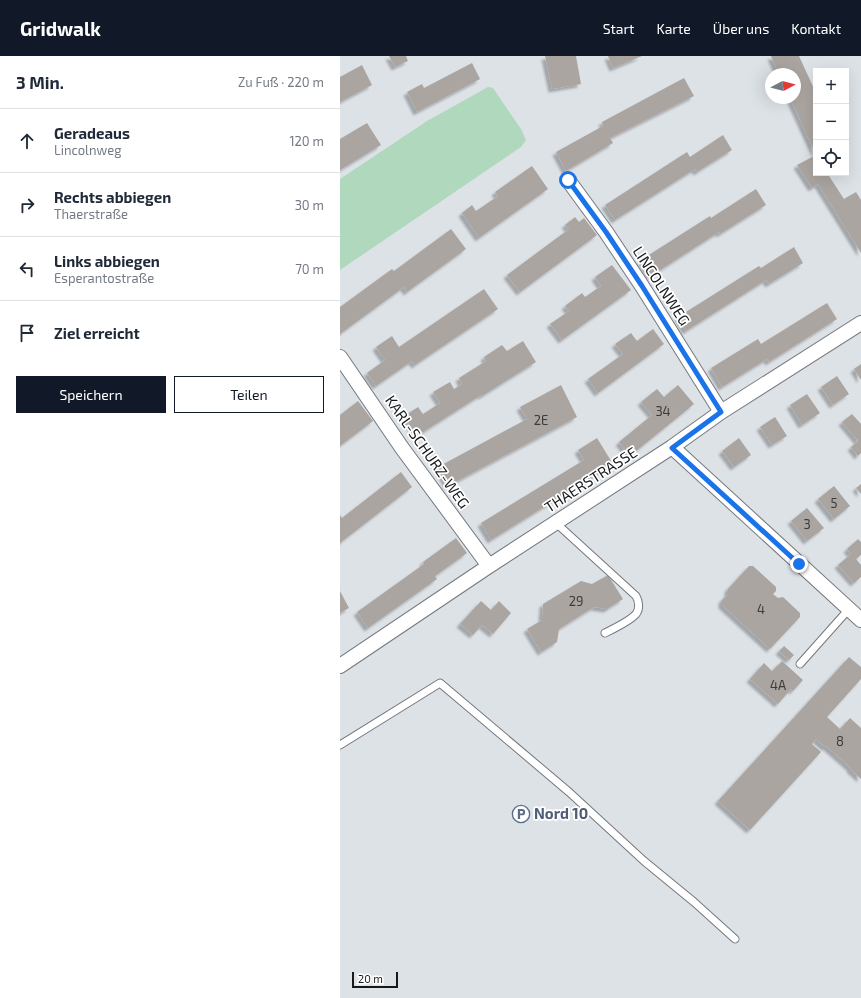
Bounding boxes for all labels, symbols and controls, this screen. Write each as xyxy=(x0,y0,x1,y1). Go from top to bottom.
text: Gridwalk xyxy=(20,17,101,40)
text: Start xyxy=(603,20,634,37)
text: Karte xyxy=(656,20,691,37)
text: Über uns xyxy=(713,20,769,37)
text: Kontakt xyxy=(791,20,841,37)
north arrow xyxy=(765,68,801,104)
map controls xyxy=(813,68,849,176)
button: + xyxy=(813,68,849,104)
text: 3 Min. xyxy=(16,72,64,92)
text: Zu Fuß · 220 m xyxy=(238,74,324,90)
button: − xyxy=(813,104,849,140)
text: Geradeaus xyxy=(54,124,130,142)
icon: ahead xyxy=(16,130,38,152)
text: 120 m xyxy=(289,133,324,149)
button: locate xyxy=(813,140,849,176)
text: Lincolnweg xyxy=(54,142,121,158)
route start xyxy=(559,171,577,189)
text: Rechts abbiegen xyxy=(54,188,171,206)
icon: right xyxy=(16,194,38,216)
text: 30 m xyxy=(295,197,324,213)
text: Thaerstraße xyxy=(54,206,128,222)
street label: LINCOLNWEG xyxy=(630,242,694,328)
text: Links abbiegen xyxy=(54,252,160,270)
icon: left xyxy=(16,258,38,280)
text: 70 m xyxy=(295,261,324,277)
text: Esperantostraße xyxy=(54,270,154,286)
icon: arrive xyxy=(16,322,38,344)
text: Ziel erreicht xyxy=(54,324,140,342)
button: Speichern xyxy=(16,376,166,413)
button: Teilen xyxy=(174,376,324,413)
street label: KARL-SCHURZ-WEG xyxy=(382,391,474,512)
house number: 34 xyxy=(655,403,671,419)
house number: 2E xyxy=(534,412,548,428)
street label: THAERSTRASSE xyxy=(541,443,640,516)
house number: 5 xyxy=(831,495,838,511)
house number: 3 xyxy=(803,516,811,532)
route end xyxy=(790,555,808,573)
house number: 29 xyxy=(569,593,583,609)
house number: 4 xyxy=(757,601,765,617)
house number: 4A xyxy=(770,677,786,693)
house number: 8 xyxy=(836,733,844,749)
parking icon: Nord 10 xyxy=(511,804,531,824)
place label: Nord 10 xyxy=(534,804,588,822)
scale bar xyxy=(352,970,398,989)
text: 20 m xyxy=(358,972,383,985)

